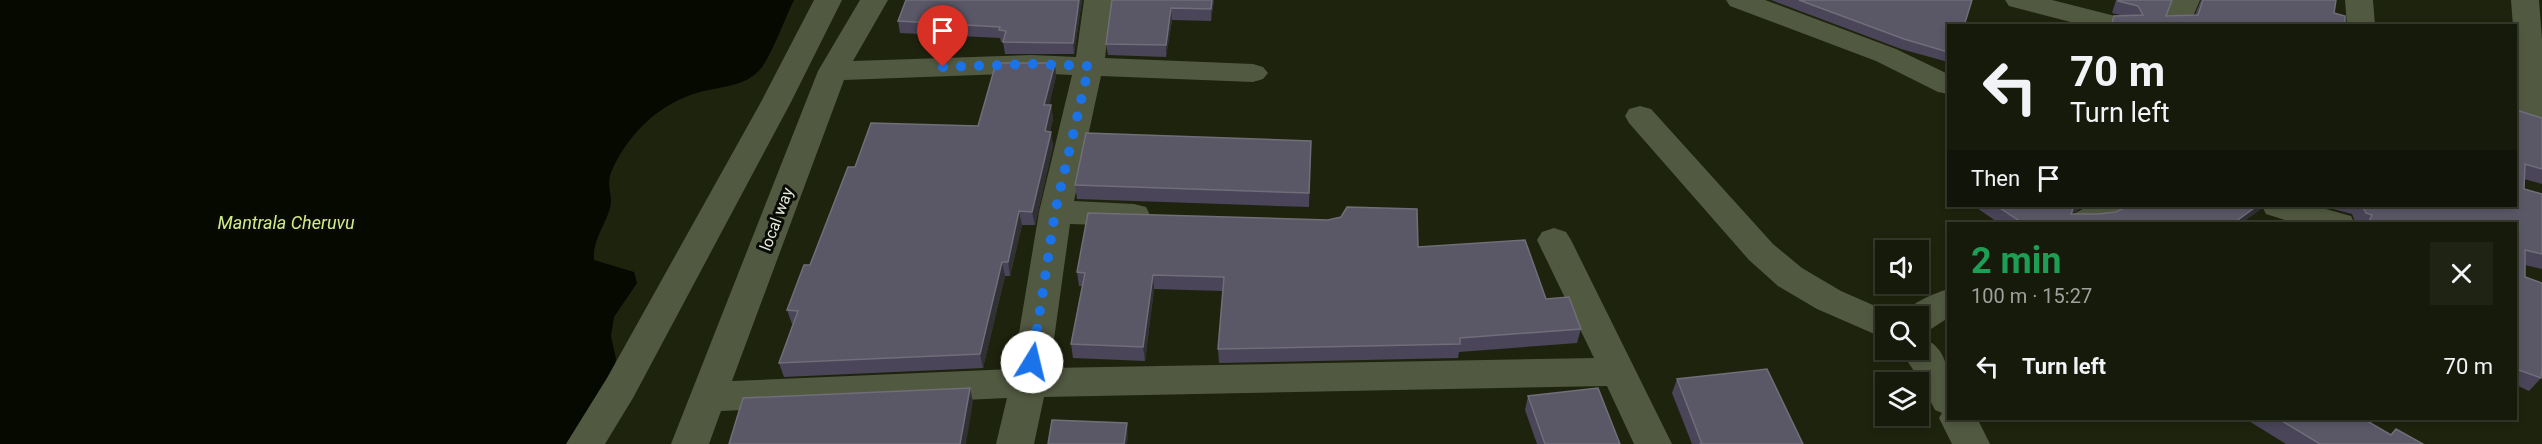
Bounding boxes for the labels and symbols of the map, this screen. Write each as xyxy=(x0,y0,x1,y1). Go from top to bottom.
pin xyxy=(917,5,968,67)
street label: local way xyxy=(756,185,797,253)
water label: Mantrala Cheruvu xyxy=(217,212,355,233)
position arrow xyxy=(1000,330,1064,394)

